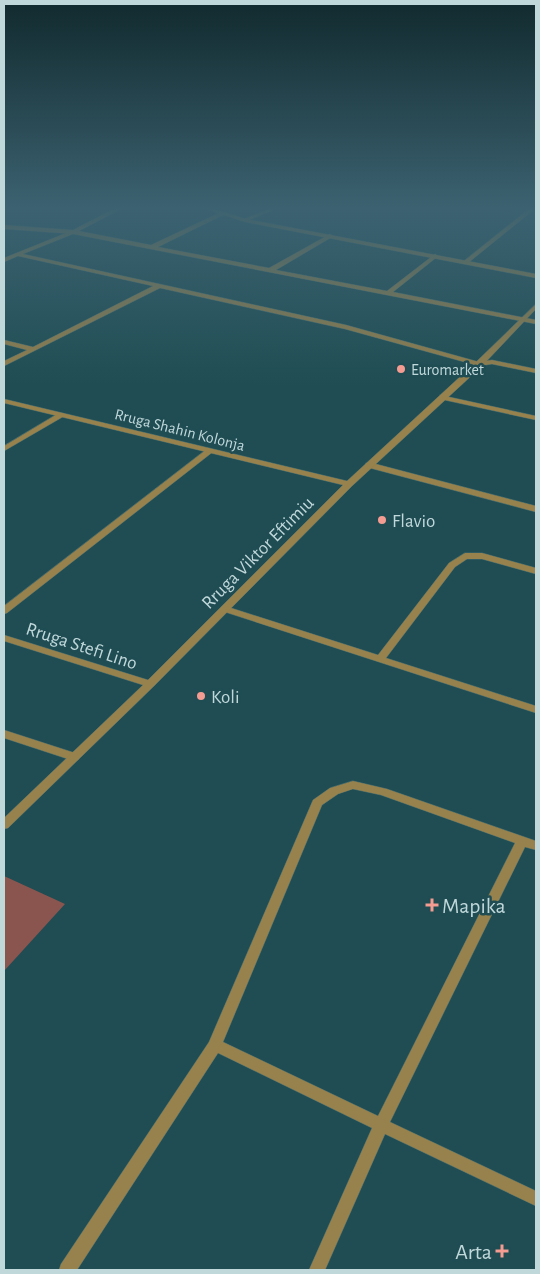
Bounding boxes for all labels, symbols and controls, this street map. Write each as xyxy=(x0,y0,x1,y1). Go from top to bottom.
place label: Euromarket xyxy=(411,362,484,378)
marker: Euromarket xyxy=(395,363,407,375)
street label: Rruga Shahin Kolonja xyxy=(113,406,246,455)
street label: Rruga Viktor Eftimiu xyxy=(198,493,318,613)
place label: Flavio xyxy=(392,512,435,531)
marker: Flavio xyxy=(376,514,388,526)
street label: Rruga Stefi Lino xyxy=(24,619,140,673)
place label: Koli xyxy=(211,688,240,707)
marker: Koli xyxy=(195,690,207,702)
place label: Mapika xyxy=(442,895,506,917)
marker: Mapika xyxy=(426,899,438,911)
place label: Arta xyxy=(455,1241,492,1263)
marker: Arta xyxy=(496,1245,508,1257)

